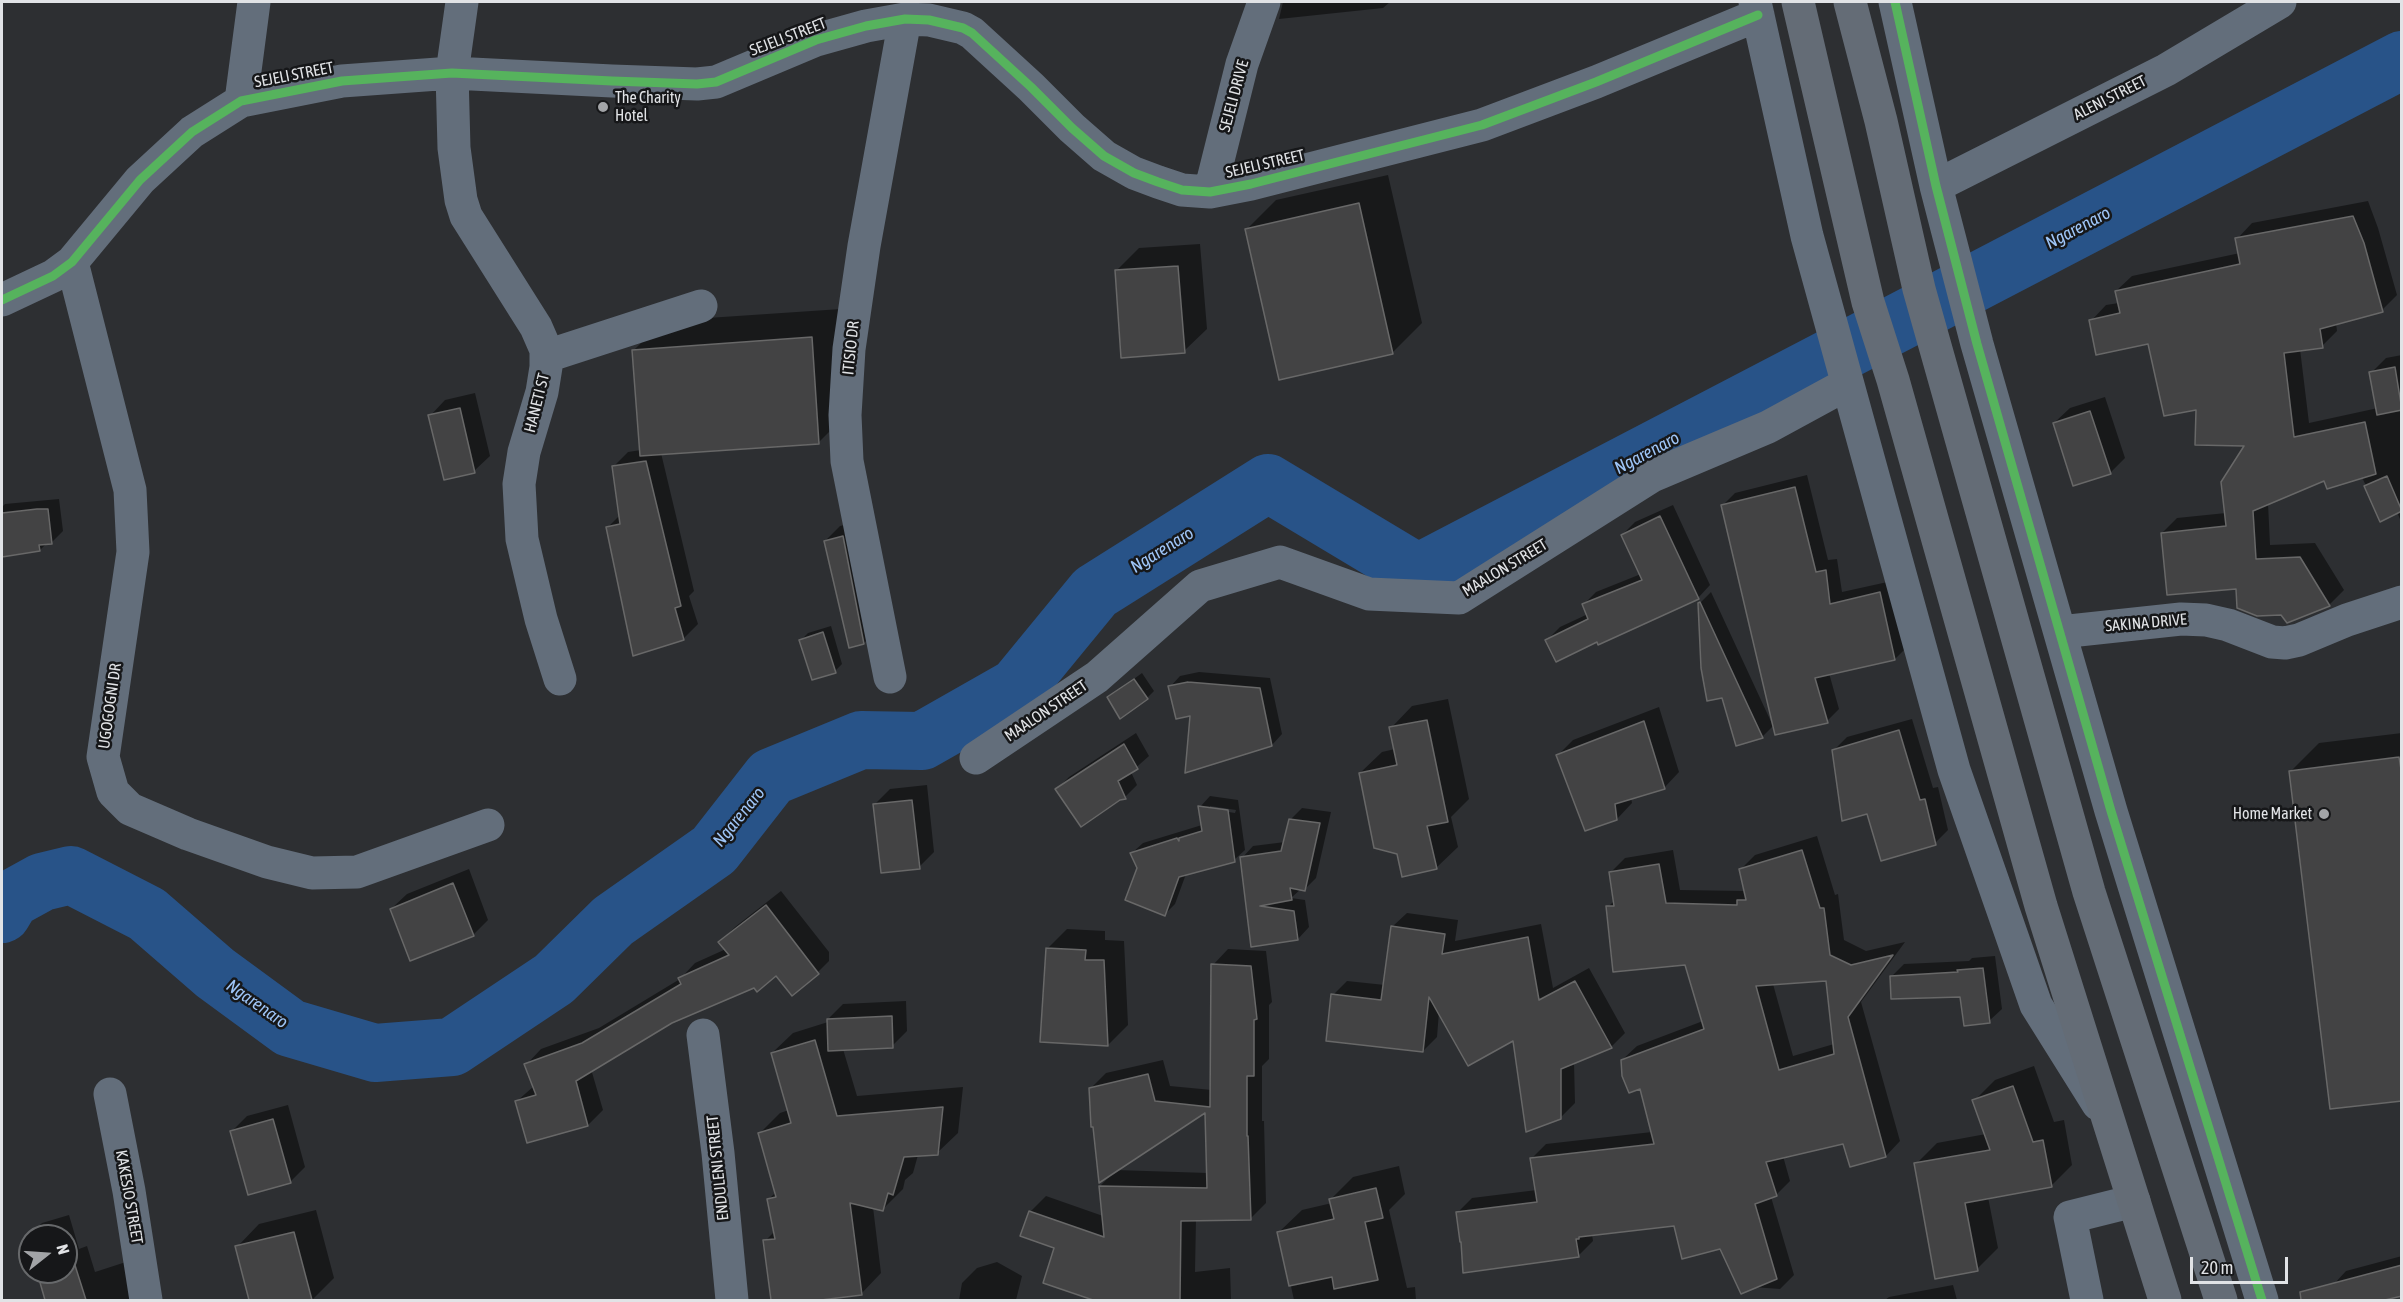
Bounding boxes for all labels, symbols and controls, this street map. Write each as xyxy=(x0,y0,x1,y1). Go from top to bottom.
street label: SEJELI STREET xyxy=(747,14,829,60)
street label: SEJELI STREET xyxy=(253,58,335,92)
street label: SEJELI DRIVE xyxy=(1215,58,1253,134)
street label: ALENI STREET xyxy=(2070,72,2150,124)
place label: The Charity Hotel xyxy=(615,88,681,126)
marker: The Charity Hotel xyxy=(596,100,610,114)
street label: SEJELI STREET xyxy=(1224,146,1306,182)
water label: Ngarenaro xyxy=(2042,202,2114,254)
street label: ITISIO DR xyxy=(839,320,863,376)
street label: HANETI ST xyxy=(520,371,554,435)
water label: Ngarenaro xyxy=(1611,427,1683,479)
water label: Ngarenaro xyxy=(1126,522,1198,578)
street label: MAALON STREET xyxy=(1459,535,1551,601)
street label: SAKINA DRIVE xyxy=(2104,610,2188,636)
street label: UGOGOGNI DR xyxy=(94,662,126,750)
street label: MAALON STREET xyxy=(1001,676,1091,746)
water label: Ngarenaro xyxy=(708,783,770,851)
place label: Home Market xyxy=(2233,804,2312,824)
marker: Home Market xyxy=(2317,807,2331,821)
water label: Ngarenaro xyxy=(222,975,292,1033)
street label: ENDULENI STREET xyxy=(703,1114,733,1222)
street label: KAKESIO STREET xyxy=(111,1149,147,1245)
north arrow xyxy=(18,1224,78,1284)
text: N xyxy=(53,1242,73,1256)
scale bar xyxy=(2193,1245,2290,1283)
text: 20 m xyxy=(2201,1257,2233,1278)

